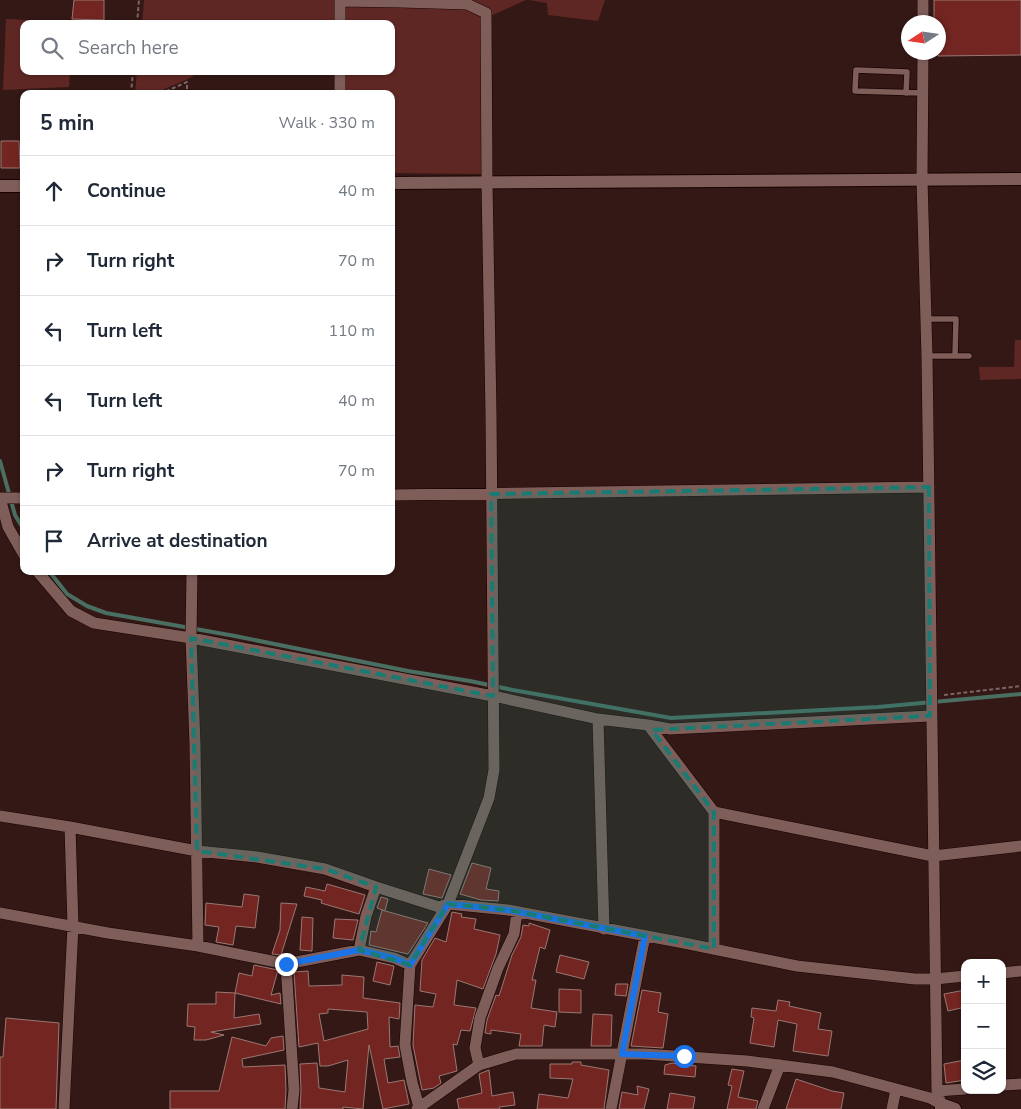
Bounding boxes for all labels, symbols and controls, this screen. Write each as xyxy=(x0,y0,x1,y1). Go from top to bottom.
north arrow xyxy=(901,15,946,60)
search box xyxy=(20,20,395,75)
icon: search xyxy=(38,34,66,62)
text: Search here xyxy=(78,35,179,61)
text: 5 min xyxy=(40,109,94,137)
text: Walk · 330 m xyxy=(279,112,375,134)
icon: ahead xyxy=(40,177,68,205)
text: Continue xyxy=(87,178,166,204)
text: 40 m xyxy=(338,180,375,202)
icon: right xyxy=(40,247,68,275)
text: Turn right xyxy=(87,248,174,274)
text: 70 m xyxy=(338,250,375,272)
icon: left xyxy=(40,317,68,345)
text: Turn left xyxy=(87,318,162,344)
text: 110 m xyxy=(328,320,375,342)
icon: left xyxy=(40,387,68,415)
text: Turn left xyxy=(87,388,162,414)
text: 40 m xyxy=(338,390,375,412)
icon: right xyxy=(40,457,68,485)
text: Turn right xyxy=(87,458,174,484)
text: 70 m xyxy=(338,460,375,482)
icon: arrive xyxy=(40,527,68,555)
text: Arrive at destination xyxy=(87,528,268,554)
route end xyxy=(275,953,298,976)
map controls xyxy=(961,959,1006,1094)
button: + xyxy=(961,959,1006,1004)
button: − xyxy=(961,1004,1006,1049)
route start xyxy=(673,1045,696,1068)
button: layers xyxy=(961,1049,1006,1094)

